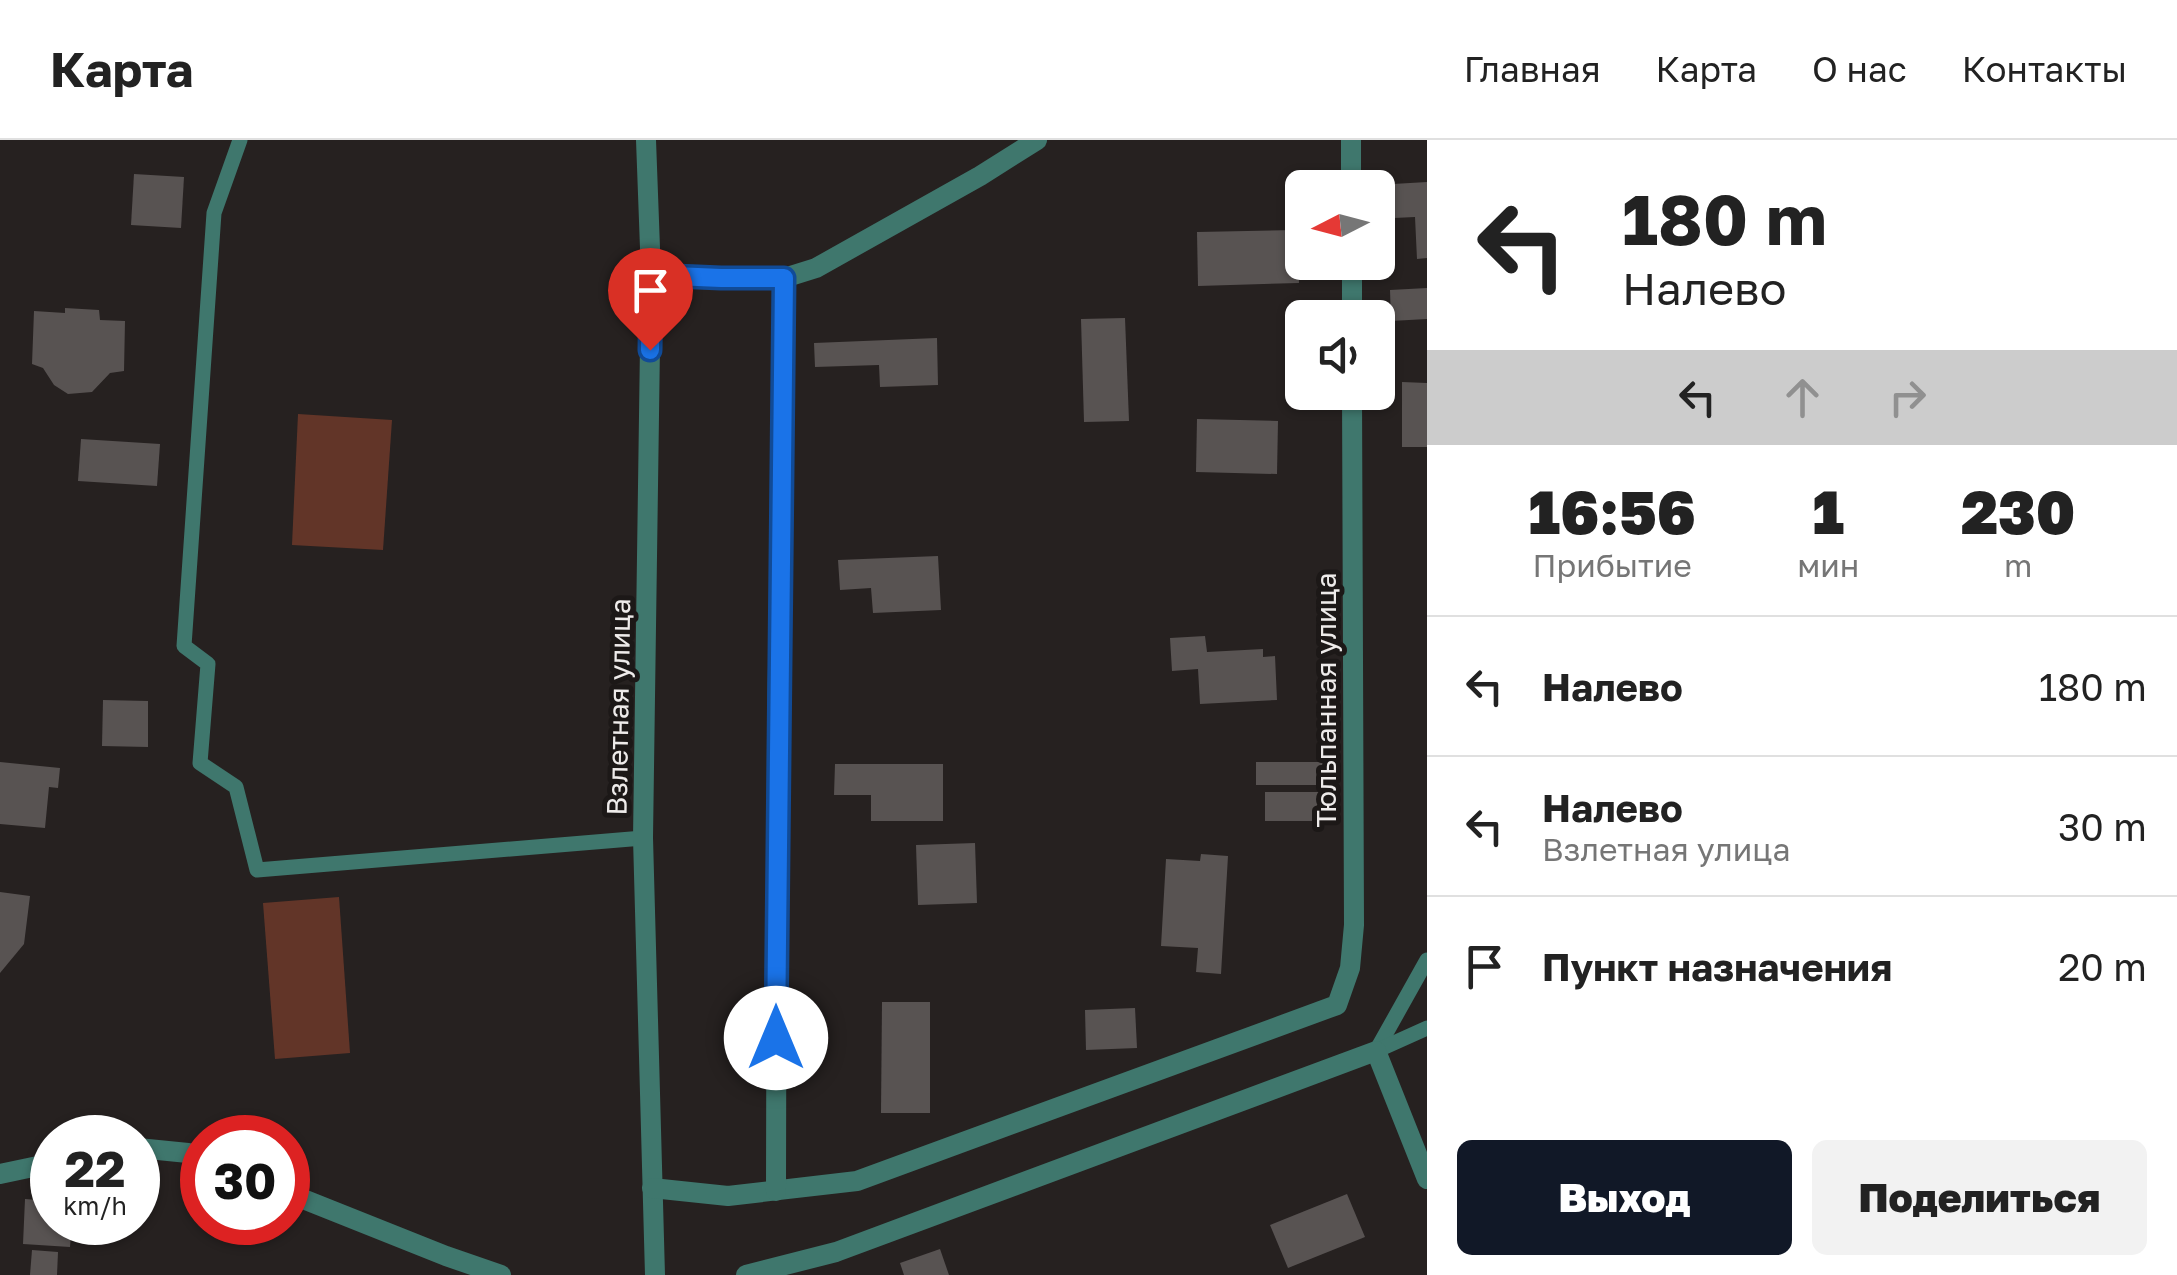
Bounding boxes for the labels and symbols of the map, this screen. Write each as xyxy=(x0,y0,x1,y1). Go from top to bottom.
north arrow xyxy=(1285,170,1395,280)
pin xyxy=(608,248,693,351)
street label: Тюльпанная улица xyxy=(1309,573,1342,827)
street label: Взлетная улица xyxy=(600,598,636,816)
position arrow xyxy=(724,986,828,1090)
speed limit sign: 30 xyxy=(180,1115,310,1245)

